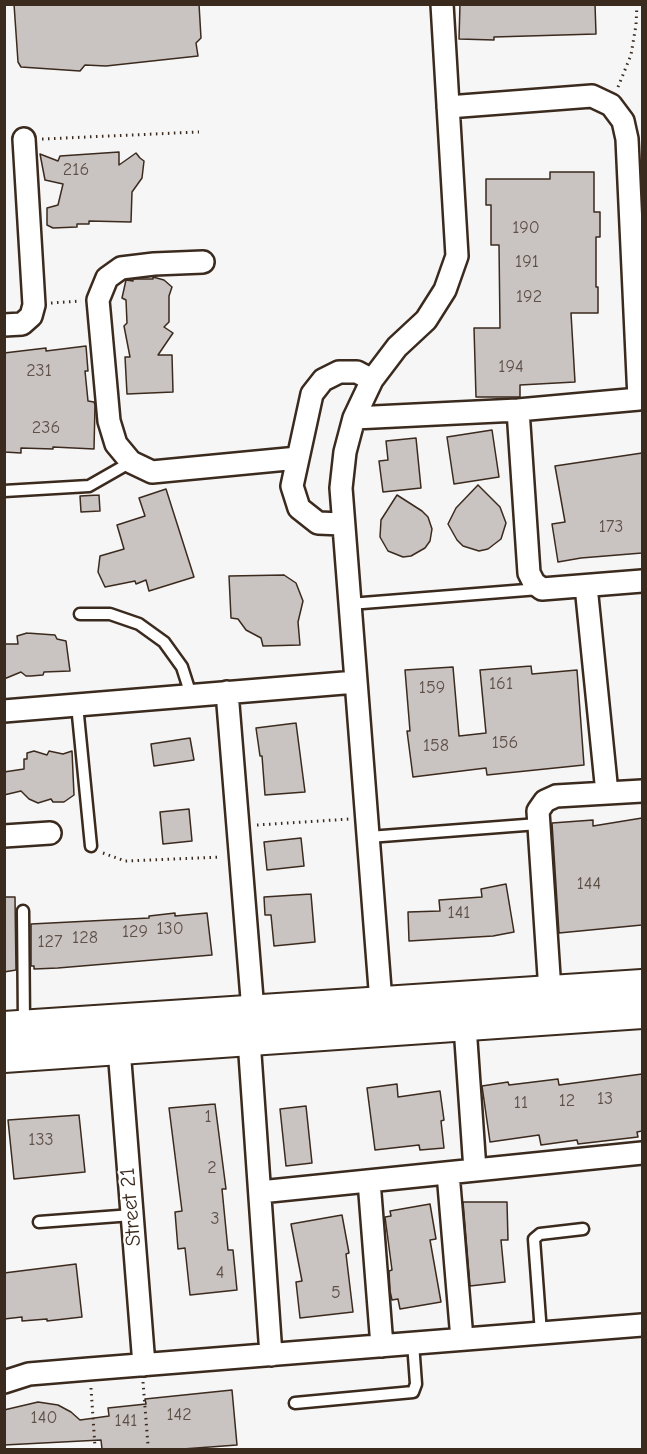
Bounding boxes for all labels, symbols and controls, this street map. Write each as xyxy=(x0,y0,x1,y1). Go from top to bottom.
house number: 216 xyxy=(63,159,89,181)
house number: 190 xyxy=(512,217,540,239)
house number: 191 xyxy=(515,251,539,273)
house number: 192 xyxy=(516,286,542,308)
house number: 194 xyxy=(498,356,524,378)
house number: 231 xyxy=(26,360,52,382)
house number: 236 xyxy=(32,417,60,439)
house number: 173 xyxy=(599,516,623,538)
house number: 161 xyxy=(489,673,513,695)
house number: 159 xyxy=(419,677,445,699)
house number: 156 xyxy=(492,732,518,754)
house number: 158 xyxy=(423,735,449,757)
house number: 144 xyxy=(577,873,601,895)
house number: 141 xyxy=(448,902,470,924)
house number: 130 xyxy=(156,918,184,940)
house number: 129 xyxy=(122,921,148,943)
house number: 128 xyxy=(72,927,98,949)
house number: 127 xyxy=(37,931,63,953)
house number: 13 xyxy=(597,1088,613,1110)
house number: 12 xyxy=(559,1090,575,1112)
house number: 11 xyxy=(514,1092,528,1114)
house number: 1 xyxy=(204,1106,212,1128)
house number: 133 xyxy=(28,1129,54,1151)
house number: 2 xyxy=(207,1157,217,1179)
street label: Street 21 xyxy=(115,1167,147,1247)
house number: 3 xyxy=(210,1208,220,1230)
house number: 4 xyxy=(216,1262,224,1284)
house number: 5 xyxy=(331,1282,341,1304)
house number: 142 xyxy=(166,1404,192,1426)
house number: 140 xyxy=(31,1407,57,1429)
house number: 141 xyxy=(115,1410,137,1432)

